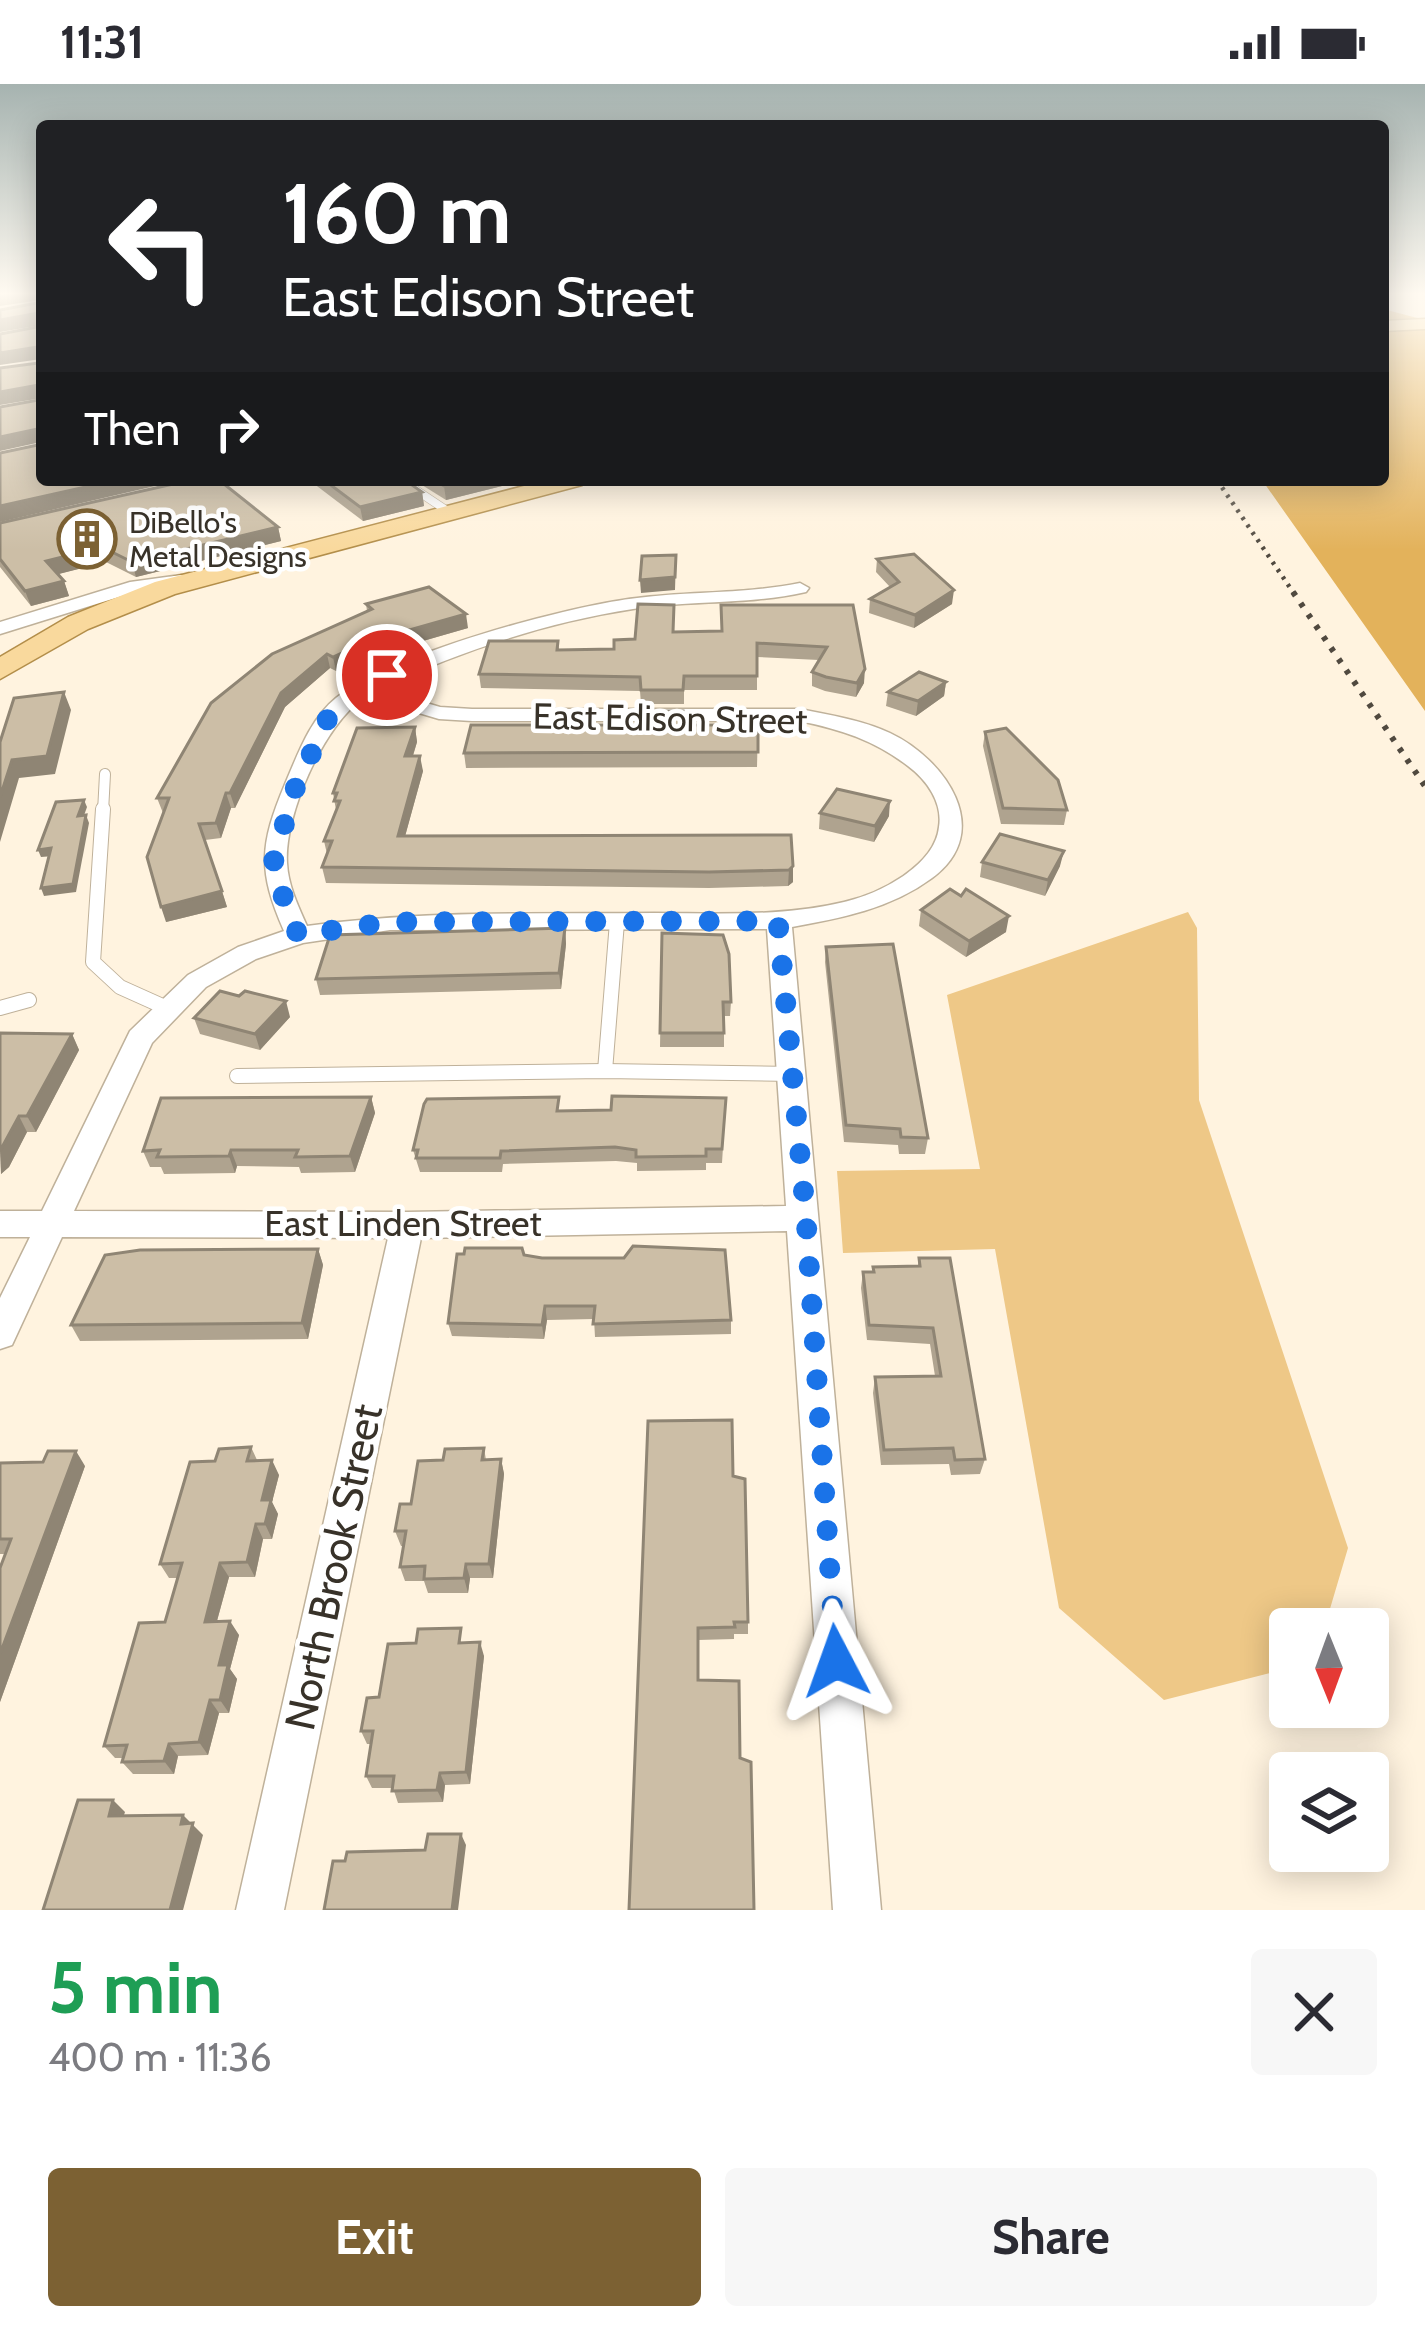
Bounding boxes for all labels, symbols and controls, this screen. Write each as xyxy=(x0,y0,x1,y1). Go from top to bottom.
text: 11:31 xyxy=(60,15,144,69)
text: 160 m xyxy=(282,162,511,264)
icon: left xyxy=(84,168,240,324)
text: East Edison Street xyxy=(282,264,694,330)
icon: right xyxy=(204,396,270,462)
text: Then xyxy=(84,402,180,456)
place label: DiBello's Metal Designs xyxy=(129,504,307,575)
building icon: DiBello's Metal Designs xyxy=(56,508,118,570)
pin xyxy=(336,624,438,726)
icon: arrive xyxy=(354,642,420,708)
street label: East Edison Street xyxy=(532,694,808,742)
street label: East Linden Street xyxy=(264,1201,542,1245)
street label: North Brook Street xyxy=(273,1399,393,1735)
position arrow xyxy=(773,1598,899,1724)
north arrow xyxy=(1269,1608,1389,1728)
map controls xyxy=(1269,1608,1389,1872)
button: layers xyxy=(1269,1752,1389,1872)
text: 5 min xyxy=(48,1944,222,2031)
button: close xyxy=(1251,1949,1377,2075)
text: 400 m · 11:36 xyxy=(48,2033,272,2081)
button: Exit xyxy=(48,2168,701,2306)
button: Share xyxy=(725,2168,1377,2306)

